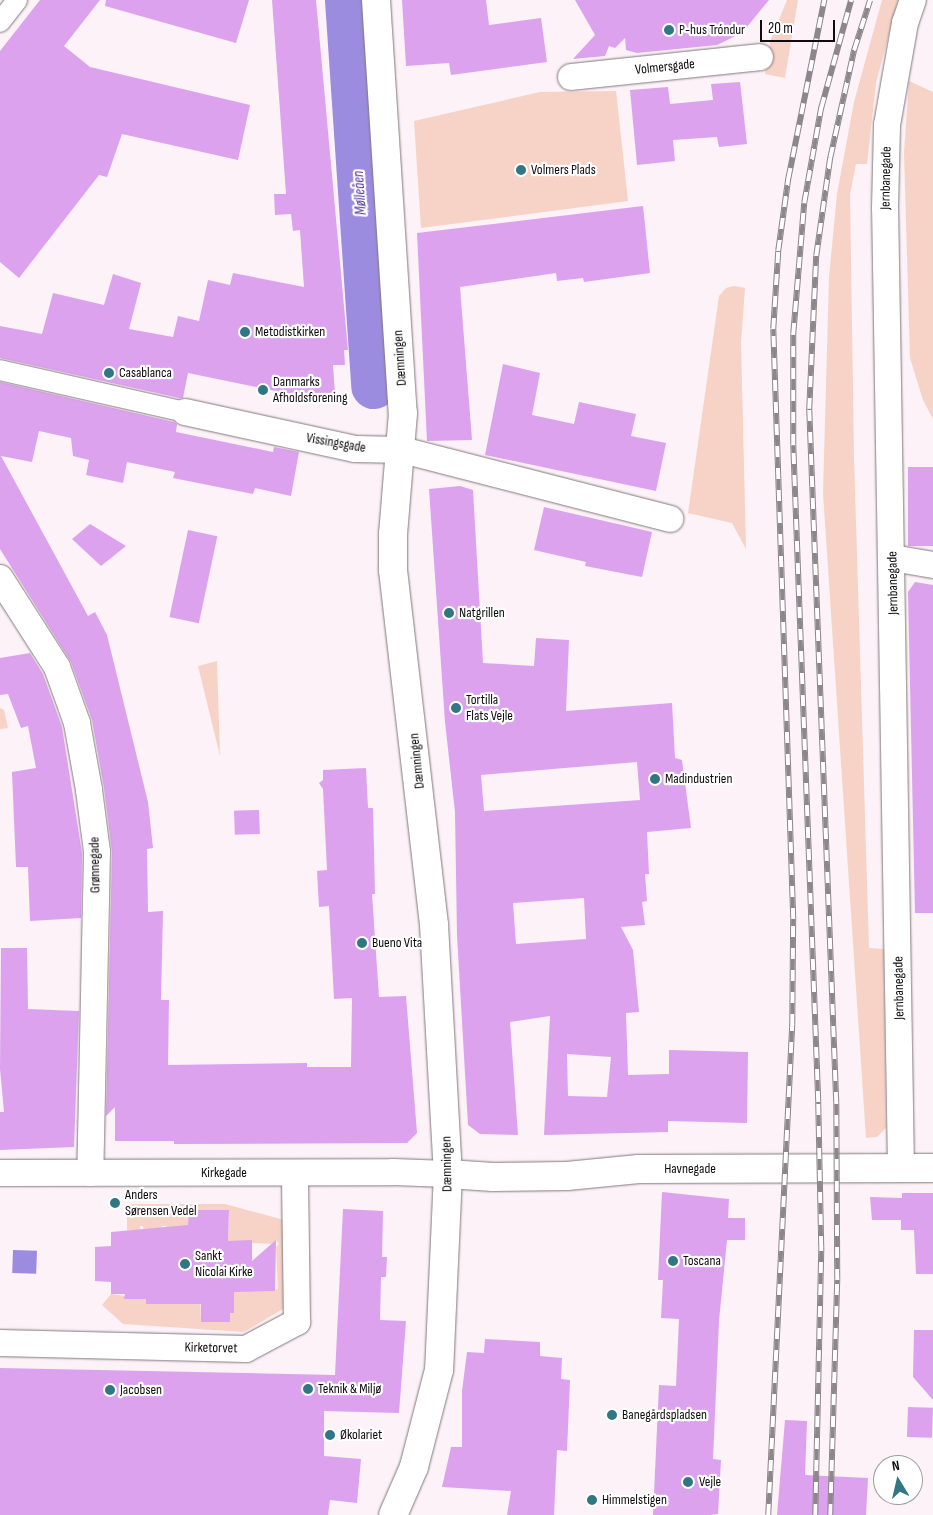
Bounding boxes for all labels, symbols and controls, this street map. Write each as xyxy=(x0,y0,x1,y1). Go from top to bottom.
scale bar xyxy=(763,10,838,42)
text: 20 m xyxy=(768,19,793,38)
place label: P-hus Tróndur xyxy=(679,22,745,38)
marker: P-hus Tróndur xyxy=(663,24,675,36)
street label: Volmersgade xyxy=(634,56,696,78)
street label: Jernbanegade xyxy=(877,146,895,210)
place label: Volmers Plads xyxy=(531,162,596,178)
marker: Volmers Plads xyxy=(515,164,527,176)
water label: Mølleåen xyxy=(349,170,371,216)
place label: Metodistkirken xyxy=(255,324,325,340)
marker: Metodistkirken xyxy=(239,326,251,338)
street label: Dæmningen xyxy=(390,330,410,386)
place label: Casablanca xyxy=(119,365,172,381)
marker: Casablanca xyxy=(103,367,115,379)
place label: Danmarks Afholdsforening xyxy=(273,374,347,407)
marker: Danmarks Afholdsforening xyxy=(257,384,269,396)
street label: Vissingsgade xyxy=(305,430,367,456)
street label: Jernbanegade xyxy=(884,551,902,615)
place label: Natgrillen xyxy=(459,605,505,621)
marker: Natgrillen xyxy=(443,607,455,619)
place label: Tortilla Flats Vejle xyxy=(466,692,513,724)
marker: Tortilla Flats Vejle xyxy=(450,702,462,714)
street label: Dæmningen xyxy=(406,732,428,790)
place label: Madindustrien xyxy=(665,771,732,787)
marker: Madindustrien xyxy=(649,773,661,785)
street label: Grønnegade xyxy=(86,837,104,893)
place label: Bueno Vita xyxy=(372,935,422,951)
marker: Bueno Vita xyxy=(356,937,368,949)
street label: Jernbanegade xyxy=(890,956,908,1020)
street label: Dæmningen xyxy=(438,1136,456,1192)
street label: Havnegade xyxy=(664,1161,716,1177)
street label: Kirkegade xyxy=(201,1165,247,1181)
place label: Anders Sørensen Vedel xyxy=(125,1187,197,1220)
marker: Anders Sørensen Vedel xyxy=(109,1197,121,1209)
place label: Sankt Nicolai Kirke xyxy=(195,1248,253,1280)
place label: Toscana xyxy=(683,1253,721,1269)
marker: Toscana xyxy=(667,1255,679,1267)
marker: Sankt Nicolai Kirke xyxy=(179,1258,191,1270)
street label: Kirketorvet xyxy=(184,1339,238,1357)
place label: Teknik & Miljø xyxy=(318,1381,381,1397)
place label: Jacobsen xyxy=(120,1382,162,1398)
marker: Teknik & Miljø xyxy=(302,1383,314,1395)
marker: Jacobsen xyxy=(104,1384,116,1396)
place label: Banegårdspladsen xyxy=(622,1407,707,1423)
marker: Banegårdspladsen xyxy=(606,1409,618,1421)
place label: Økolariet xyxy=(340,1427,382,1443)
marker: Økolariet xyxy=(324,1429,336,1441)
north arrow xyxy=(873,1455,923,1505)
text: N xyxy=(891,1457,901,1475)
place label: Vejle xyxy=(699,1474,721,1490)
marker: Vejle xyxy=(681,1475,695,1489)
place label: Himmelstigen xyxy=(602,1492,667,1508)
marker: Himmelstigen xyxy=(586,1494,598,1506)

